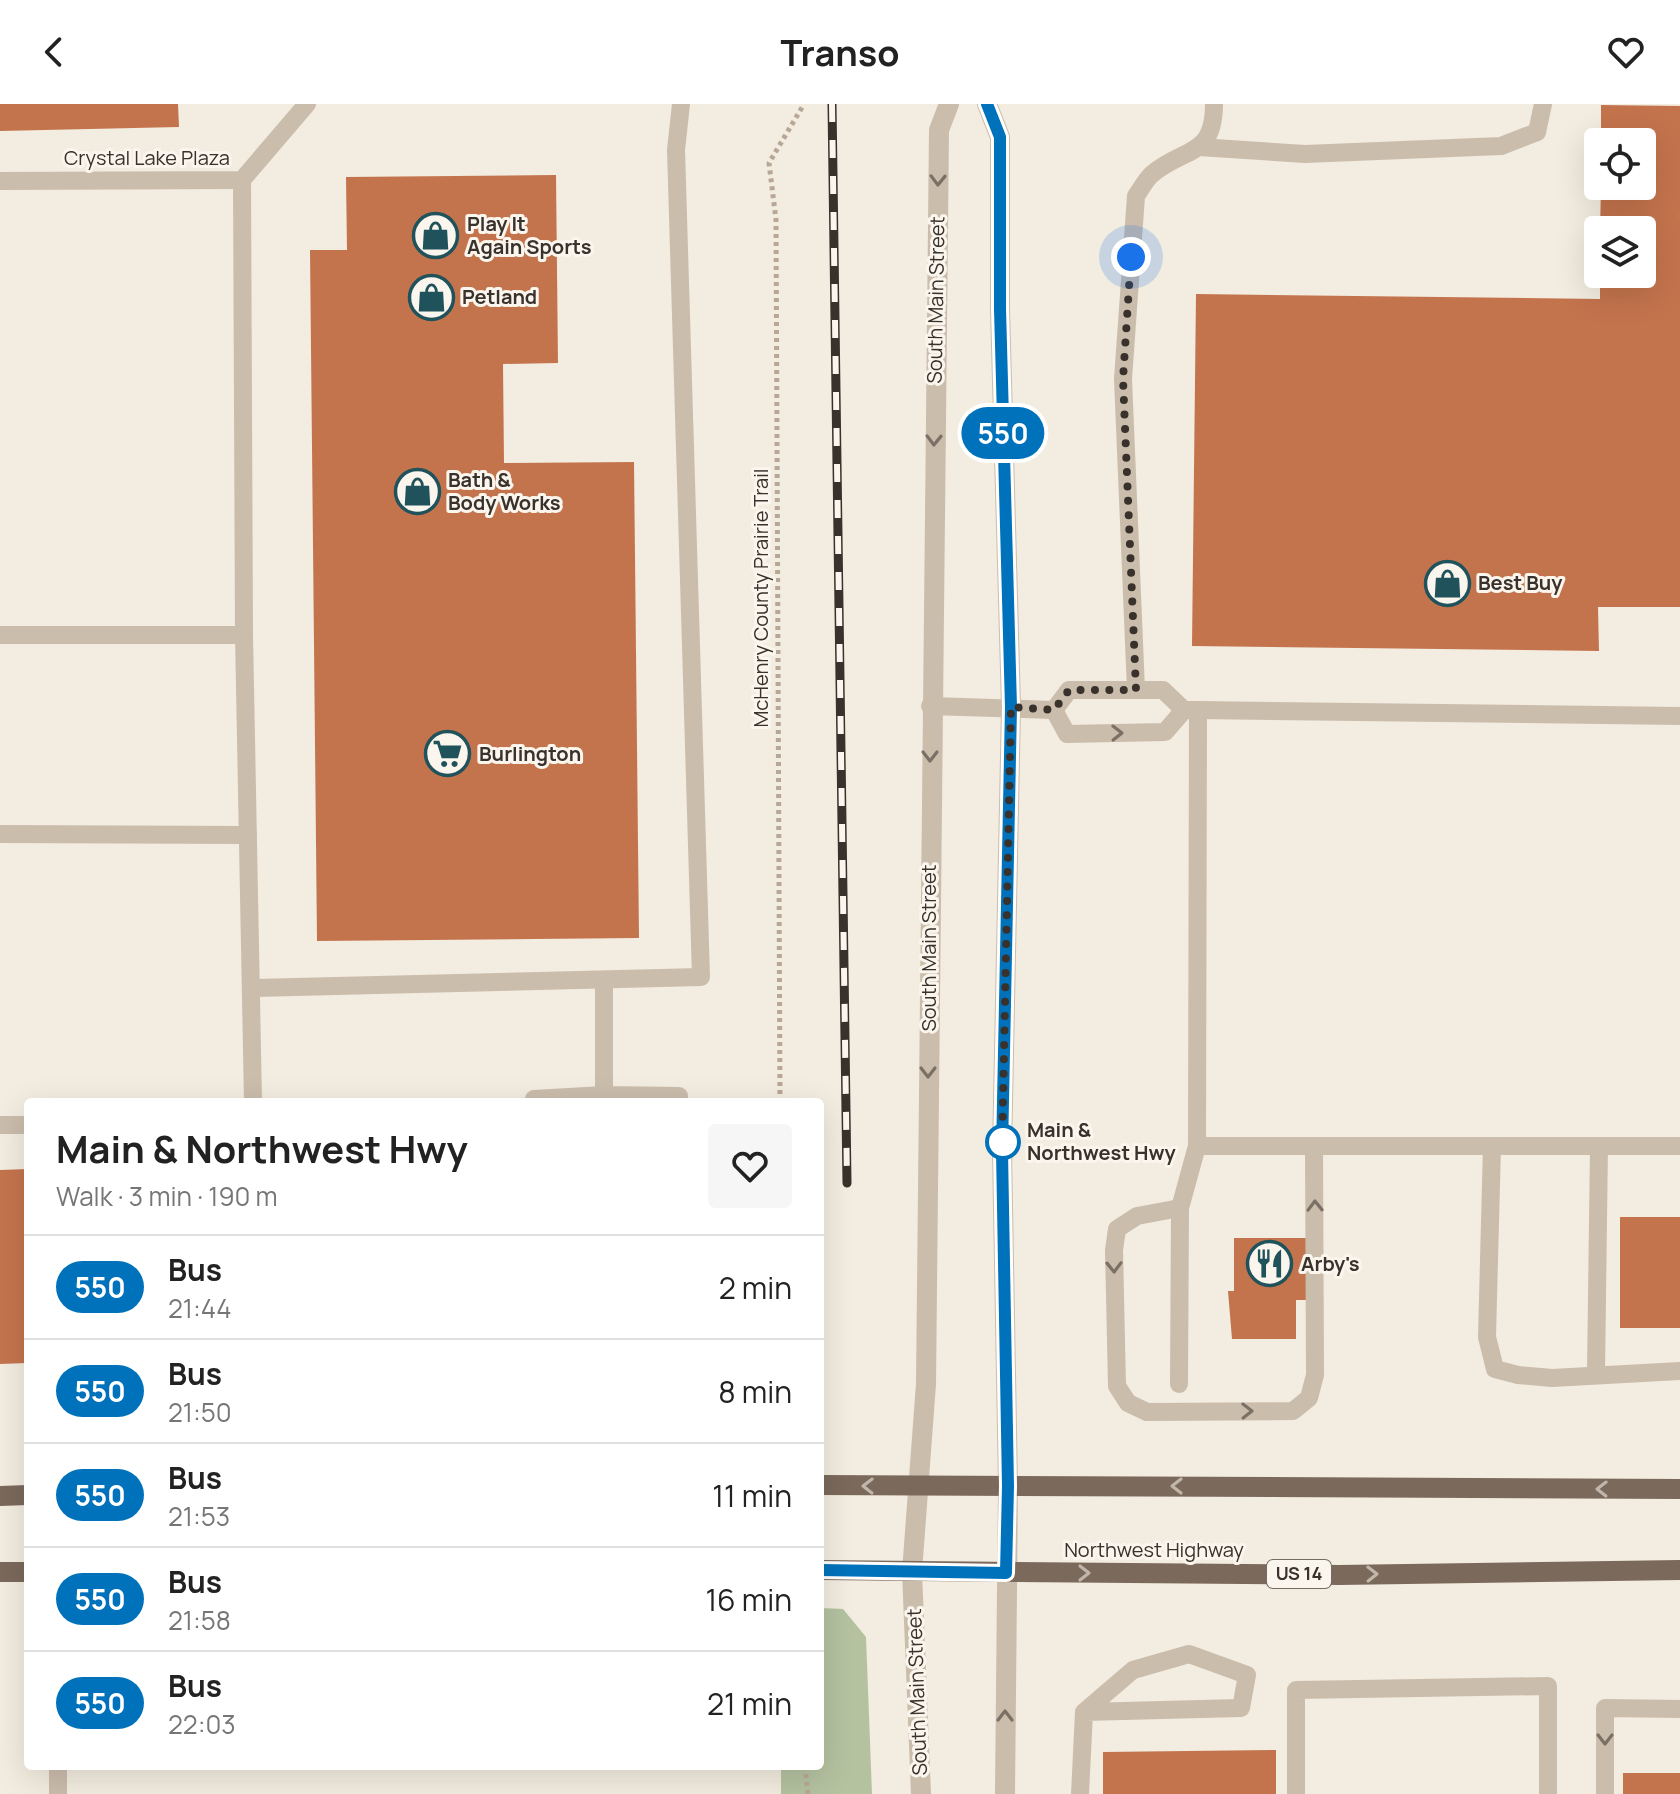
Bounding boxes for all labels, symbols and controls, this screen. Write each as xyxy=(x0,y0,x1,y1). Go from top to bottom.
text: Transo xyxy=(781,28,899,77)
icon: back xyxy=(32,30,76,74)
icon: heart xyxy=(1604,30,1648,74)
map controls xyxy=(1584,128,1656,288)
button: locate xyxy=(1584,128,1656,200)
street label: Crystal Lake Plaza xyxy=(64,144,230,171)
one-way arrow xyxy=(929,174,947,187)
place label: Play It Again Sports xyxy=(467,210,592,260)
shop icon: Play It Again Sports xyxy=(412,211,460,259)
street label: South Main Street xyxy=(921,216,950,384)
button: layers xyxy=(1584,216,1656,288)
your location xyxy=(1111,237,1151,277)
shop icon: Petland xyxy=(407,273,455,321)
place label: Petland xyxy=(462,283,537,310)
line badge: 550 xyxy=(957,407,1049,459)
text: 550 xyxy=(977,414,1029,452)
one-way arrow xyxy=(926,434,943,447)
place label: Bath & Body Works xyxy=(448,466,561,516)
shop icon: Bath & Body Works xyxy=(393,468,441,516)
street label: McHenry County Prairie Trail xyxy=(747,468,774,728)
shop icon: Best Buy xyxy=(1423,559,1471,607)
place label: Best Buy xyxy=(1478,569,1563,596)
one-way arrow xyxy=(1111,724,1124,742)
supermarket icon: Burlington xyxy=(424,730,472,778)
place label: Burlington xyxy=(479,740,581,767)
one-way arrow xyxy=(921,750,939,763)
street label: South Main Street xyxy=(915,864,942,1032)
one-way arrow xyxy=(919,1066,937,1079)
place label: Main & Northwest Hwy xyxy=(1027,1116,1176,1166)
text: Main & Northwest Hwy xyxy=(56,1122,468,1174)
button: heart xyxy=(708,1124,792,1208)
marker: Main & Northwest Hwy xyxy=(986,1125,1020,1159)
text: Walk · 3 min · 190 m xyxy=(56,1178,278,1214)
one-way arrow xyxy=(1306,1199,1324,1212)
restaurant icon: Arby's xyxy=(1246,1240,1294,1288)
text: Bus xyxy=(168,1249,222,1290)
place label: Arby's xyxy=(1301,1250,1360,1277)
one-way arrow xyxy=(1106,1261,1123,1274)
text: 2 min xyxy=(719,1267,792,1308)
text: 550 xyxy=(74,1268,126,1306)
text: 21:44 xyxy=(168,1290,232,1326)
text: Bus xyxy=(168,1353,222,1394)
text: 8 min xyxy=(718,1371,792,1412)
text: 550 xyxy=(74,1372,126,1410)
text: 21:50 xyxy=(168,1394,232,1430)
one-way arrow xyxy=(1241,1402,1254,1420)
text: Bus xyxy=(168,1457,222,1498)
text: 11 min xyxy=(712,1475,792,1516)
text: 550 xyxy=(74,1476,126,1514)
one-way arrow xyxy=(861,1477,874,1495)
one-way arrow xyxy=(1170,1477,1183,1495)
one-way arrow xyxy=(1595,1480,1608,1497)
text: 21:53 xyxy=(168,1498,230,1534)
street label: Northwest Highway xyxy=(1064,1536,1244,1563)
road number: US 14 xyxy=(1267,1560,1331,1588)
text: Bus xyxy=(168,1561,222,1602)
one-way arrow xyxy=(1078,1564,1091,1582)
one-way arrow xyxy=(1366,1565,1379,1583)
text: 16 min xyxy=(705,1579,792,1620)
text: 550 xyxy=(74,1580,126,1618)
text: 21:58 xyxy=(168,1602,231,1638)
street label: South Main Street xyxy=(900,1608,933,1776)
text: Bus xyxy=(168,1665,222,1706)
text: 21 min xyxy=(707,1683,792,1724)
text: 550 xyxy=(74,1684,126,1722)
text: 22:03 xyxy=(168,1706,236,1742)
one-way arrow xyxy=(996,1709,1014,1722)
one-way arrow xyxy=(1596,1733,1614,1746)

